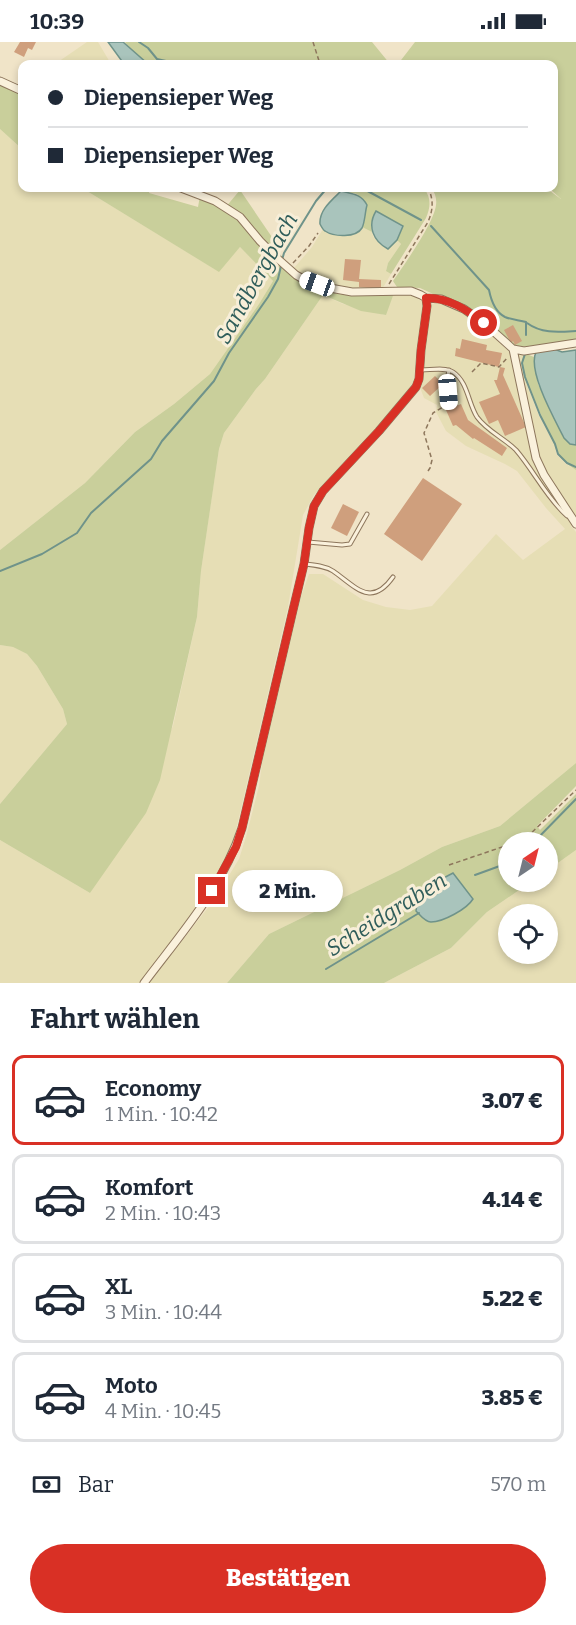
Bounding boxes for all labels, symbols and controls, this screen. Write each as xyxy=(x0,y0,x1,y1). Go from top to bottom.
text: 10:39 xyxy=(30,8,84,35)
text: Diepensieper Weg xyxy=(84,84,273,111)
text: Diepensieper Weg xyxy=(84,142,273,169)
water label: Sandbergbach xyxy=(209,208,303,348)
car xyxy=(297,269,337,299)
route start xyxy=(470,309,497,336)
car xyxy=(437,373,459,411)
north arrow xyxy=(498,832,558,892)
map controls xyxy=(498,832,558,964)
water label: Scheidgraben xyxy=(321,867,451,962)
callout: 2 Min. xyxy=(233,870,344,912)
route end xyxy=(198,877,225,904)
text: 2 Min. xyxy=(259,879,316,903)
button: locate xyxy=(498,904,558,964)
text: Fahrt wählen xyxy=(30,1003,200,1035)
icon: car xyxy=(33,1073,87,1127)
text: Economy xyxy=(105,1075,201,1102)
text: 3.07 € xyxy=(482,1087,543,1114)
text: 1 Min. · 10:42 xyxy=(105,1102,218,1126)
icon: car xyxy=(33,1172,87,1226)
text: Komfort xyxy=(105,1174,194,1201)
text: 4.14 € xyxy=(482,1186,543,1213)
text: 2 Min. · 10:43 xyxy=(105,1201,221,1225)
icon: car xyxy=(33,1271,87,1325)
text: XL xyxy=(105,1273,132,1300)
text: 5.22 € xyxy=(482,1285,543,1312)
text: 3 Min. · 10:44 xyxy=(105,1300,222,1324)
icon: car xyxy=(33,1370,87,1424)
text: Moto xyxy=(105,1372,158,1399)
text: 3.85 € xyxy=(482,1384,543,1411)
text: 4 Min. · 10:45 xyxy=(105,1399,221,1423)
icon: cash xyxy=(30,1468,63,1501)
text: Bar xyxy=(78,1471,113,1498)
text: 570 m xyxy=(490,1472,546,1496)
button: Bestätigen xyxy=(30,1544,546,1613)

